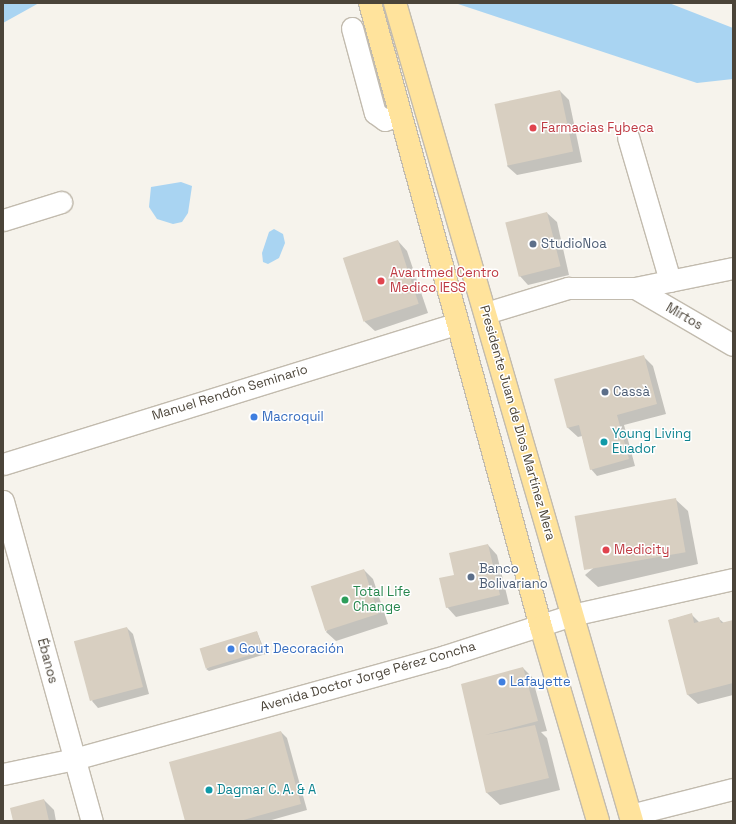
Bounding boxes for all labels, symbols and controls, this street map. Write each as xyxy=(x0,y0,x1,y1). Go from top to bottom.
place label: Farmacias Fybeca xyxy=(541,120,654,136)
marker: Farmacias Fybeca xyxy=(528,123,538,133)
place label: StudioNoa xyxy=(541,236,607,252)
marker: StudioNoa xyxy=(528,239,538,249)
place label: Avantmed Centro Medico IESS xyxy=(390,266,499,297)
marker: Avantmed Centro Medico IESS xyxy=(375,275,387,287)
street label: Mirtos xyxy=(663,300,705,334)
street label: Presidente Juan de Dios Martínez Mera xyxy=(476,304,558,542)
street label: Manuel Rendón Seminario xyxy=(150,362,310,424)
place label: Cassà xyxy=(613,384,650,400)
marker: Cassà xyxy=(600,387,610,397)
place label: Macroquil xyxy=(262,409,324,425)
marker: Macroquil xyxy=(249,412,259,422)
place label: Young Living Euador xyxy=(612,427,691,458)
marker: Young Living Euador xyxy=(599,437,609,447)
place label: Medicity xyxy=(614,542,669,558)
marker: Medicity xyxy=(601,545,611,555)
place label: Banco Bolivariano xyxy=(479,562,548,593)
marker: Banco Bolivariano xyxy=(466,572,476,582)
place label: Total Life Change xyxy=(353,585,410,616)
marker: Total Life Change xyxy=(340,595,350,605)
street label: Ébanos xyxy=(34,637,60,685)
street label: Avenida Doctor Jorge Pérez Concha xyxy=(258,639,478,715)
place label: Gout Decoración xyxy=(239,641,344,657)
marker: Gout Decoración xyxy=(226,644,236,654)
place label: Lafayette xyxy=(510,674,571,690)
marker: Lafayette xyxy=(497,677,507,687)
place label: Dagmar C. A. & A xyxy=(217,782,317,798)
marker: Dagmar C. A. & A xyxy=(204,785,214,795)

